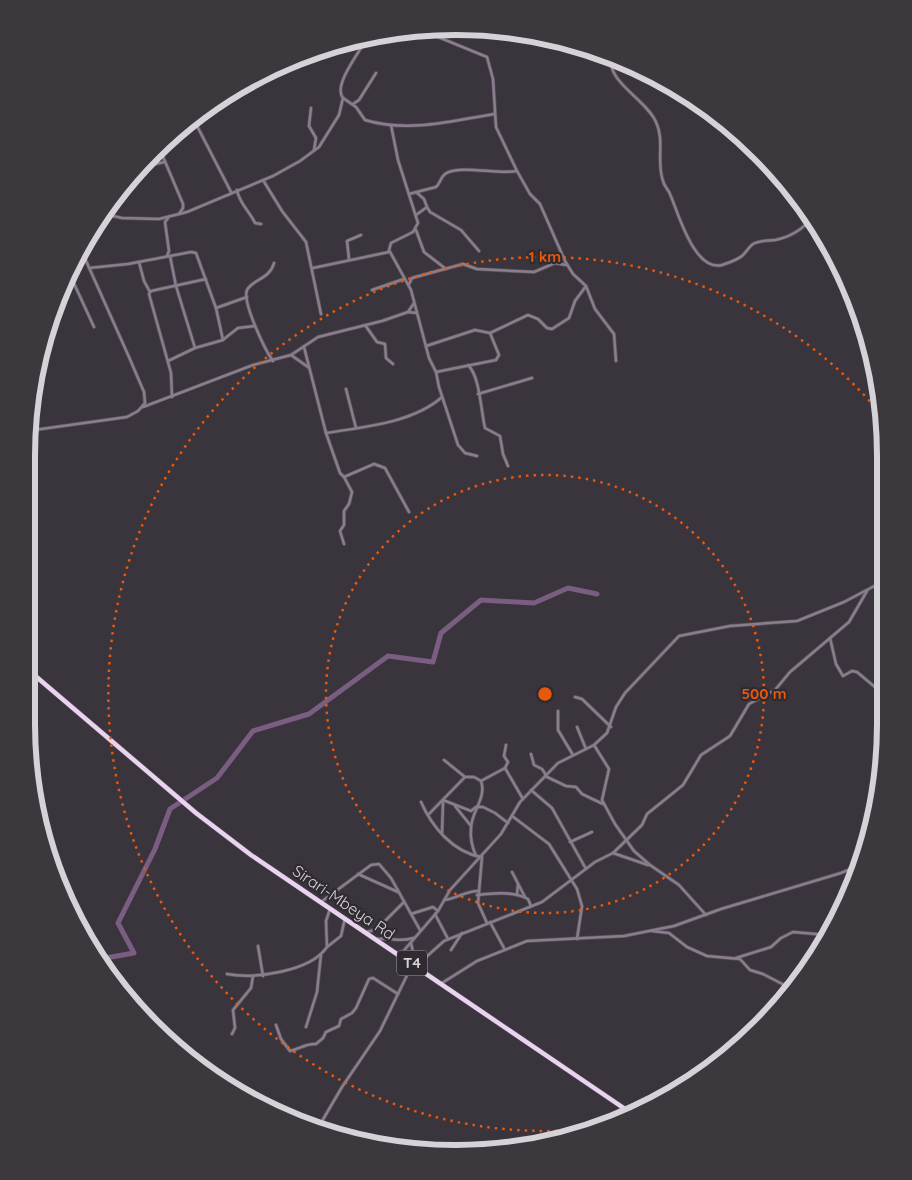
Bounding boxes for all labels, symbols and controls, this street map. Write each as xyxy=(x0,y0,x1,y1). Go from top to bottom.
text: 1 km xyxy=(529,247,561,266)
text: 500 m xyxy=(741,684,787,703)
centre of rings xyxy=(536,685,554,703)
street label: Sirari-Mbeya Rd xyxy=(289,860,399,944)
road number: T4 xyxy=(397,950,427,976)

